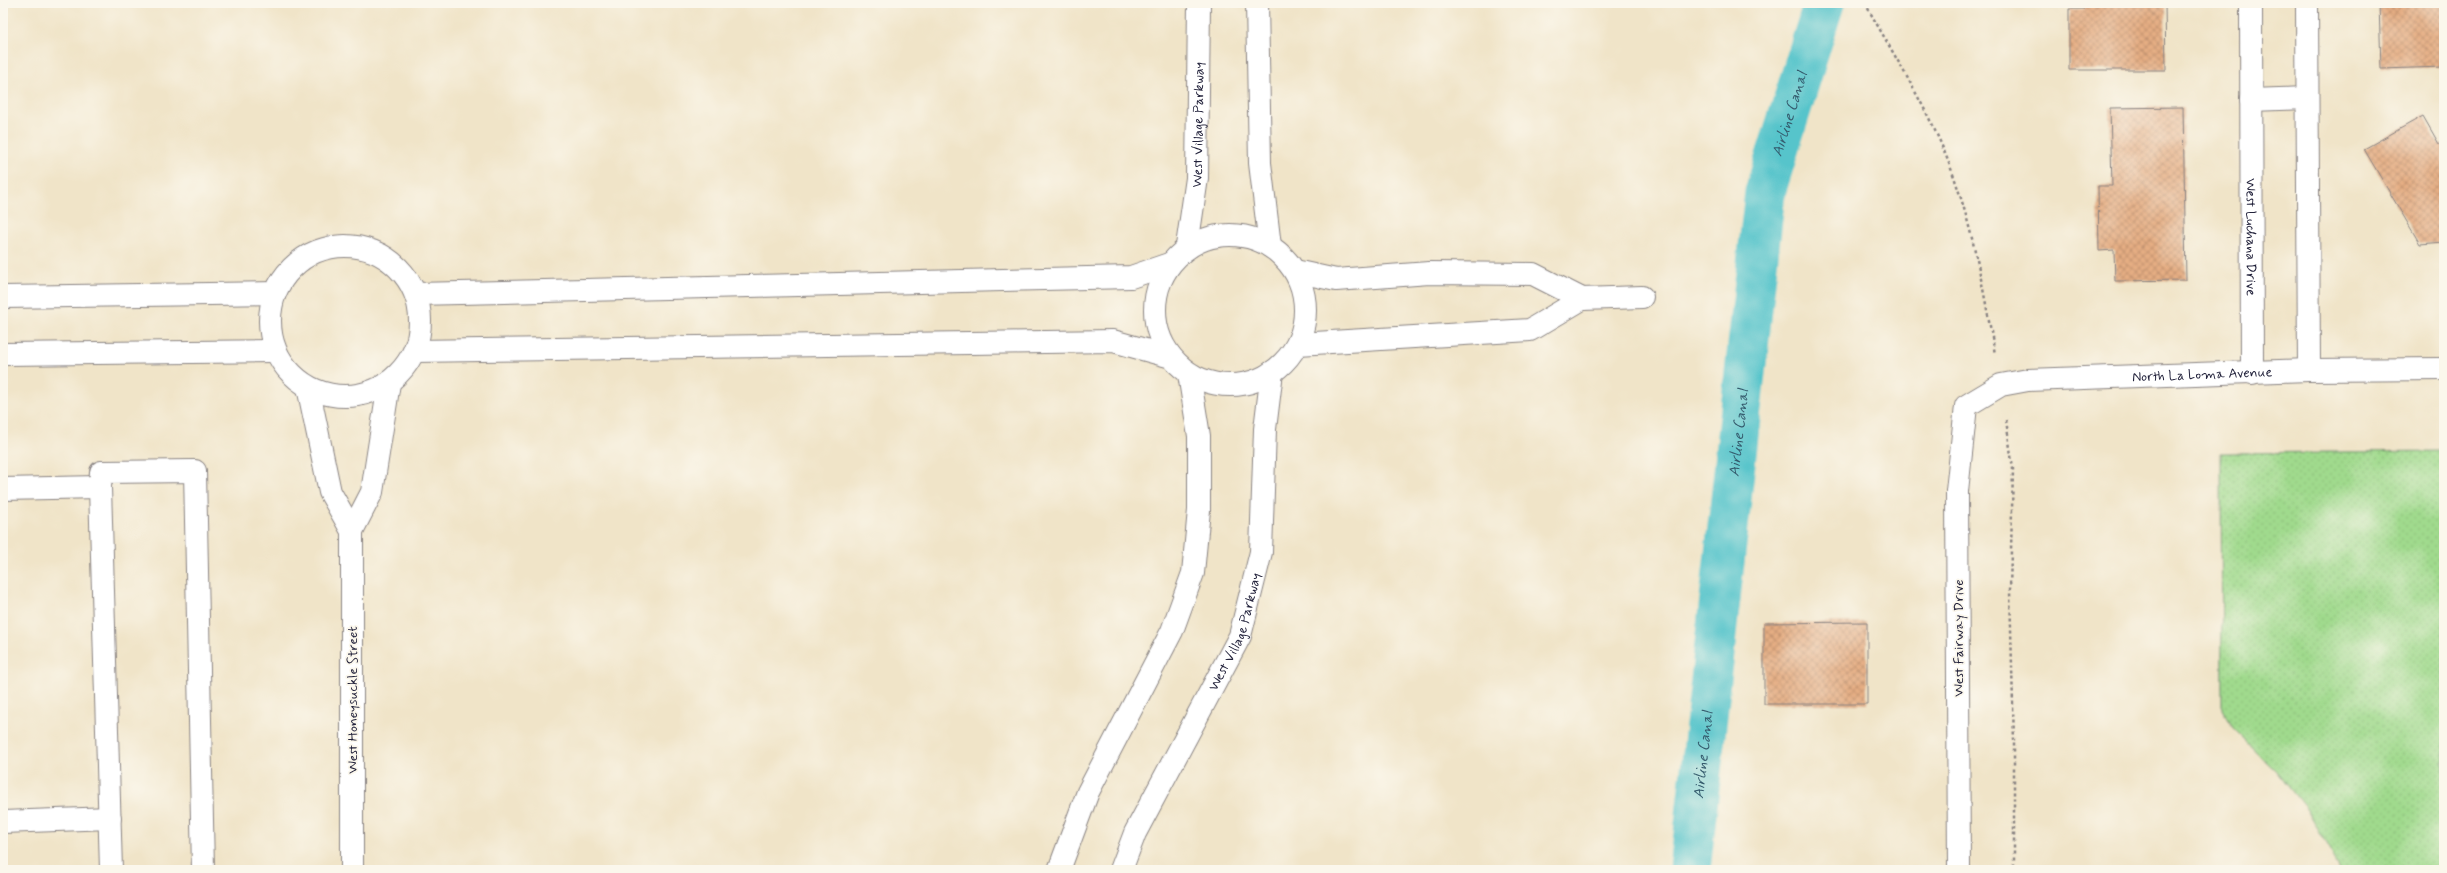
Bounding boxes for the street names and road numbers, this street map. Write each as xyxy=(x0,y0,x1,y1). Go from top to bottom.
street label: West Village Parkway xyxy=(1188,62,1208,189)
street label: West Luchana Drive xyxy=(2241,178,2260,296)
street label: North La Loma Avenue xyxy=(2132,363,2273,386)
street label: West Village Parkway xyxy=(1204,571,1265,694)
street label: West Fairway Drive xyxy=(1950,579,1968,697)
street label: West Honeysuckle Street xyxy=(344,626,362,774)

